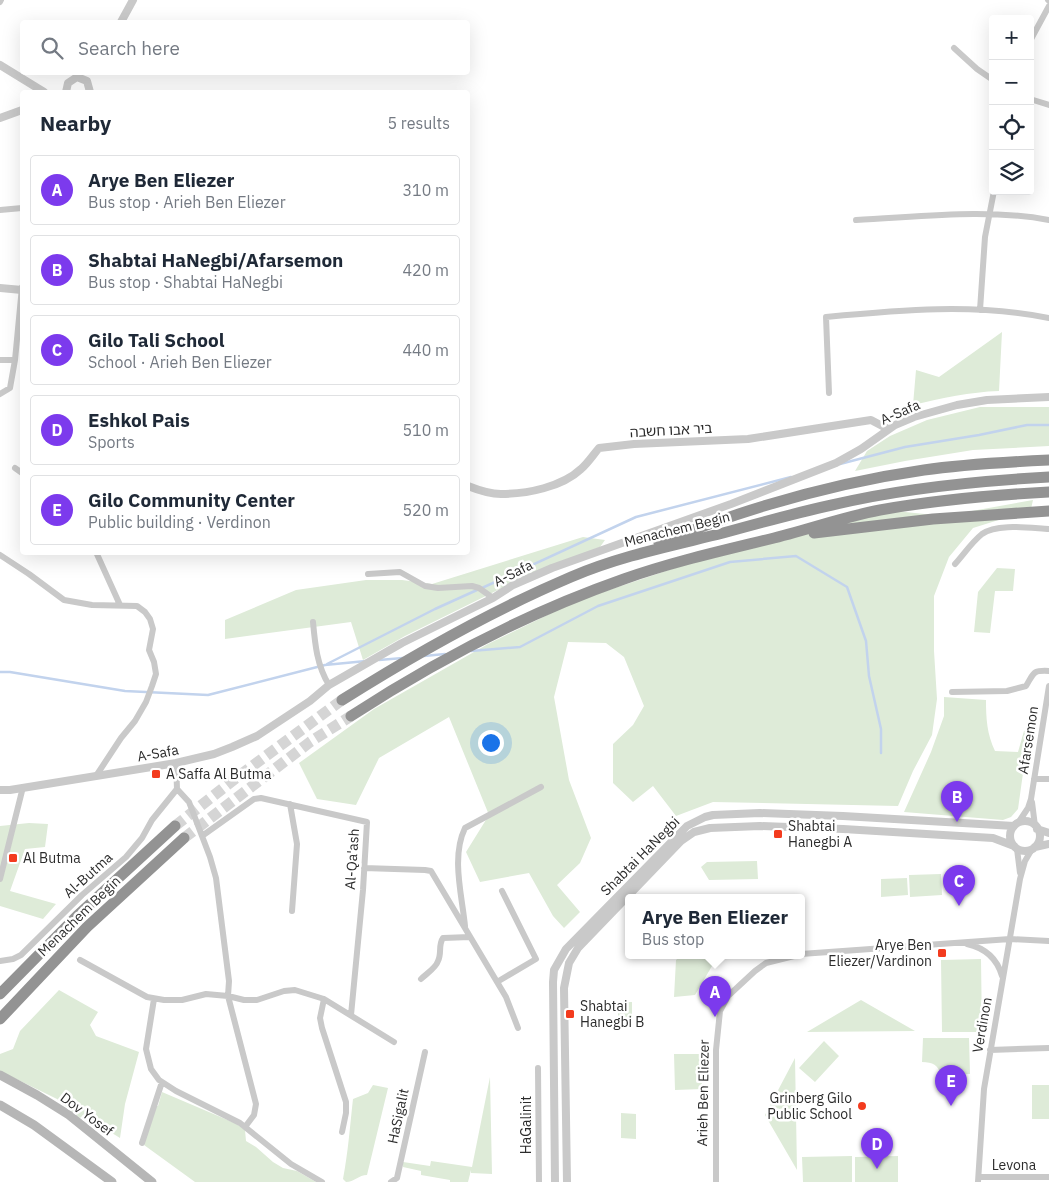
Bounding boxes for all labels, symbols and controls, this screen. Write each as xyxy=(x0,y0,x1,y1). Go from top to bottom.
map controls xyxy=(989,15,1034,195)
button: + xyxy=(989,15,1034,60)
search box xyxy=(20,20,470,75)
icon: search xyxy=(38,34,66,62)
text: Search here xyxy=(78,36,180,60)
button: − xyxy=(989,60,1034,105)
button: locate xyxy=(989,105,1034,150)
text: Nearby xyxy=(40,109,111,137)
text: 5 results xyxy=(387,113,450,133)
button: layers xyxy=(989,150,1034,195)
text: Arye Ben Eliezer xyxy=(88,168,234,192)
text: A xyxy=(52,180,62,200)
text: 310 m xyxy=(402,180,449,200)
text: Bus stop · Arieh Ben Eliezer xyxy=(88,192,286,212)
text: Shabtai HaNegbi/Afarsemon xyxy=(88,248,343,272)
text: B xyxy=(52,260,62,280)
text: 420 m xyxy=(402,260,449,280)
text: Bus stop · Shabtai HaNegbi xyxy=(88,272,283,292)
text: Gilo Tali School xyxy=(88,328,225,352)
text: C xyxy=(52,340,62,360)
text: 440 m xyxy=(402,340,449,360)
text: School · Arieh Ben Eliezer xyxy=(88,352,272,372)
street label: A-Safa xyxy=(877,395,923,429)
text: Eshkol Pais xyxy=(88,408,190,432)
street label: ביר אבו חשבה xyxy=(629,419,713,441)
text: D xyxy=(51,420,63,440)
text: 510 m xyxy=(402,420,449,440)
text: Sports xyxy=(88,432,135,452)
text: Gilo Community Center xyxy=(88,488,295,512)
text: E xyxy=(52,500,62,520)
text: 520 m xyxy=(402,500,449,520)
street label: Menachem Begin xyxy=(622,507,732,551)
text: Public building · Verdinon xyxy=(88,512,271,532)
street label: A-Safa xyxy=(490,555,536,590)
street label: Afarsemon xyxy=(1014,705,1042,775)
your location xyxy=(478,730,504,756)
street label: A-Safa xyxy=(136,740,181,765)
place label: A Saffa Al Butma xyxy=(166,765,272,783)
marker: A Saffa Al Butma xyxy=(150,768,162,780)
pin: B xyxy=(941,781,973,822)
street label: Shabtai HaNegbi xyxy=(597,813,683,899)
place label: Shabtai Hanegbi A xyxy=(788,817,852,851)
street label: Al-Qa'ash xyxy=(341,828,363,890)
marker: Shabtai Hanegbi A xyxy=(772,828,784,840)
street label: Al-Butma xyxy=(60,848,117,902)
place label: Al Butma xyxy=(23,849,81,867)
marker: Al Butma xyxy=(7,852,19,864)
pin: C xyxy=(943,865,975,906)
street label: Menachem Begin xyxy=(34,872,124,960)
popup xyxy=(625,894,805,959)
text: Arye Ben Eliezer xyxy=(642,905,788,929)
text: Bus stop xyxy=(642,929,704,949)
place label: Arye Ben Eliezer/Vardinon xyxy=(828,936,932,970)
marker: Arye Ben Eliezer/Vardinon xyxy=(936,947,948,959)
pin: A xyxy=(699,976,731,1017)
street label: Verdinon xyxy=(968,996,996,1054)
place label: Shabtai Hanegbi B xyxy=(580,997,644,1031)
marker: Shabtai Hanegbi B xyxy=(564,1008,576,1020)
street label: Arieh Ben Eliezer xyxy=(693,1039,713,1147)
pin: E xyxy=(935,1065,967,1106)
street label: HaSigalit xyxy=(383,1087,413,1145)
street label: Dov Yosef xyxy=(57,1088,117,1140)
place label: Grinberg Gilo Public School xyxy=(767,1089,852,1123)
street label: HaGalinit xyxy=(517,1096,535,1154)
marker: Grinberg Gilo Public School xyxy=(856,1100,868,1112)
pin: D xyxy=(861,1128,893,1169)
street label: Levona xyxy=(992,1156,1037,1174)

